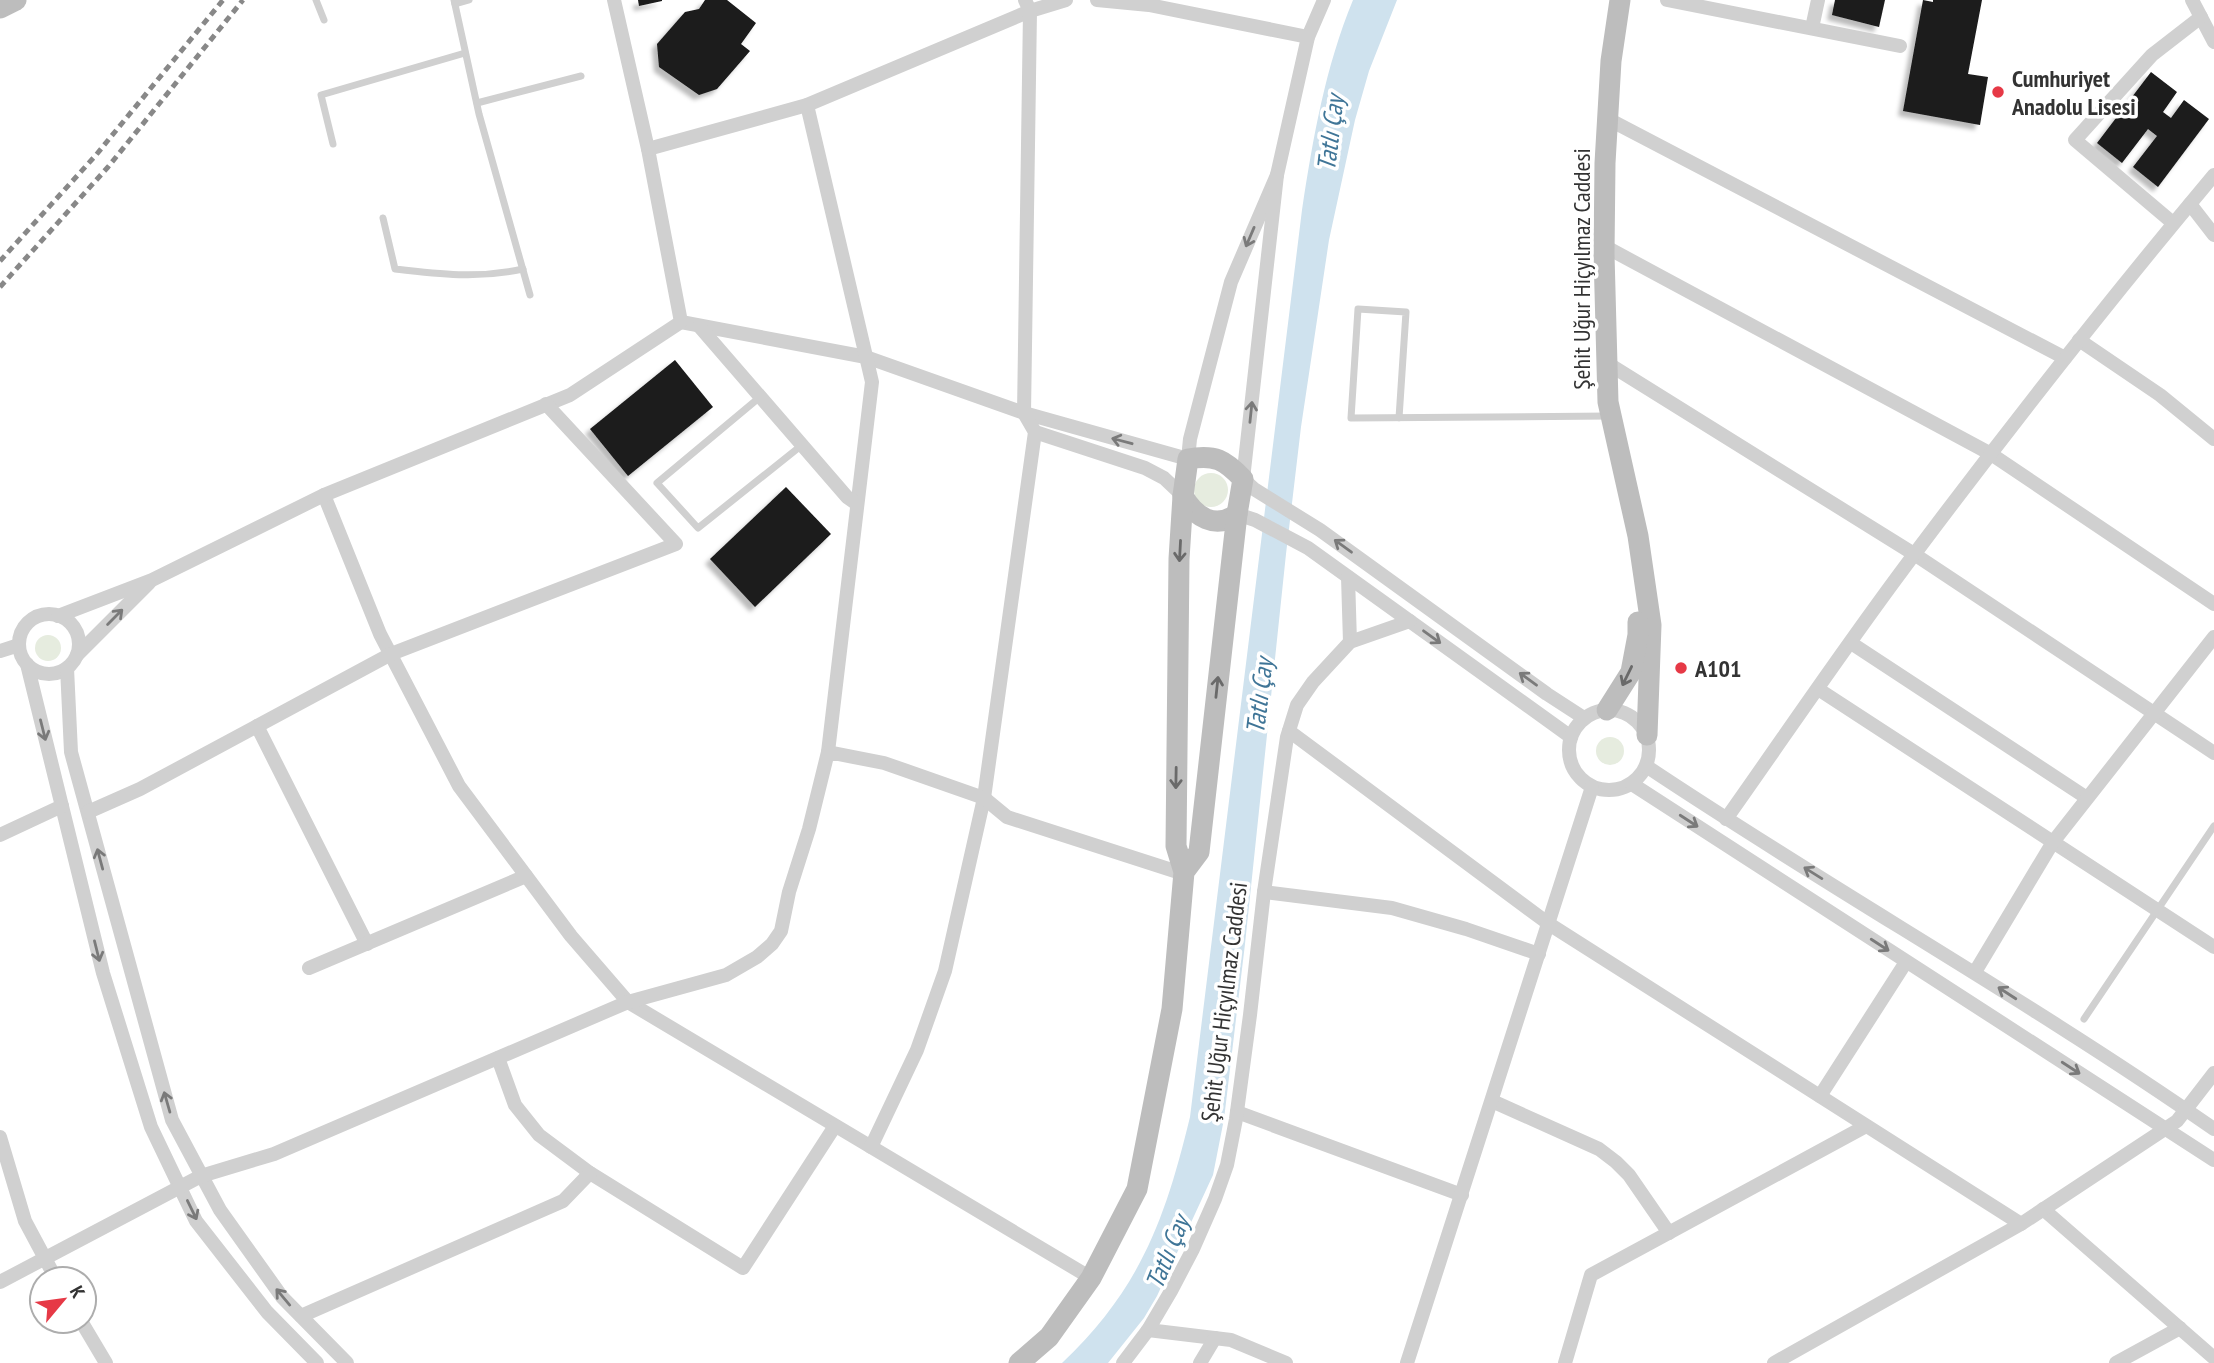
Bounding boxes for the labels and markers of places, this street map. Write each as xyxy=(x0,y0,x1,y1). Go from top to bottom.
place label: Cumhuriyet Anadolu Lisesi xyxy=(2011,63,2136,122)
marker: Cumhuriyet Anadolu Lisesi xyxy=(1990,84,2006,100)
place label: A101 xyxy=(1694,653,1741,684)
marker: A101 xyxy=(1673,660,1689,676)

